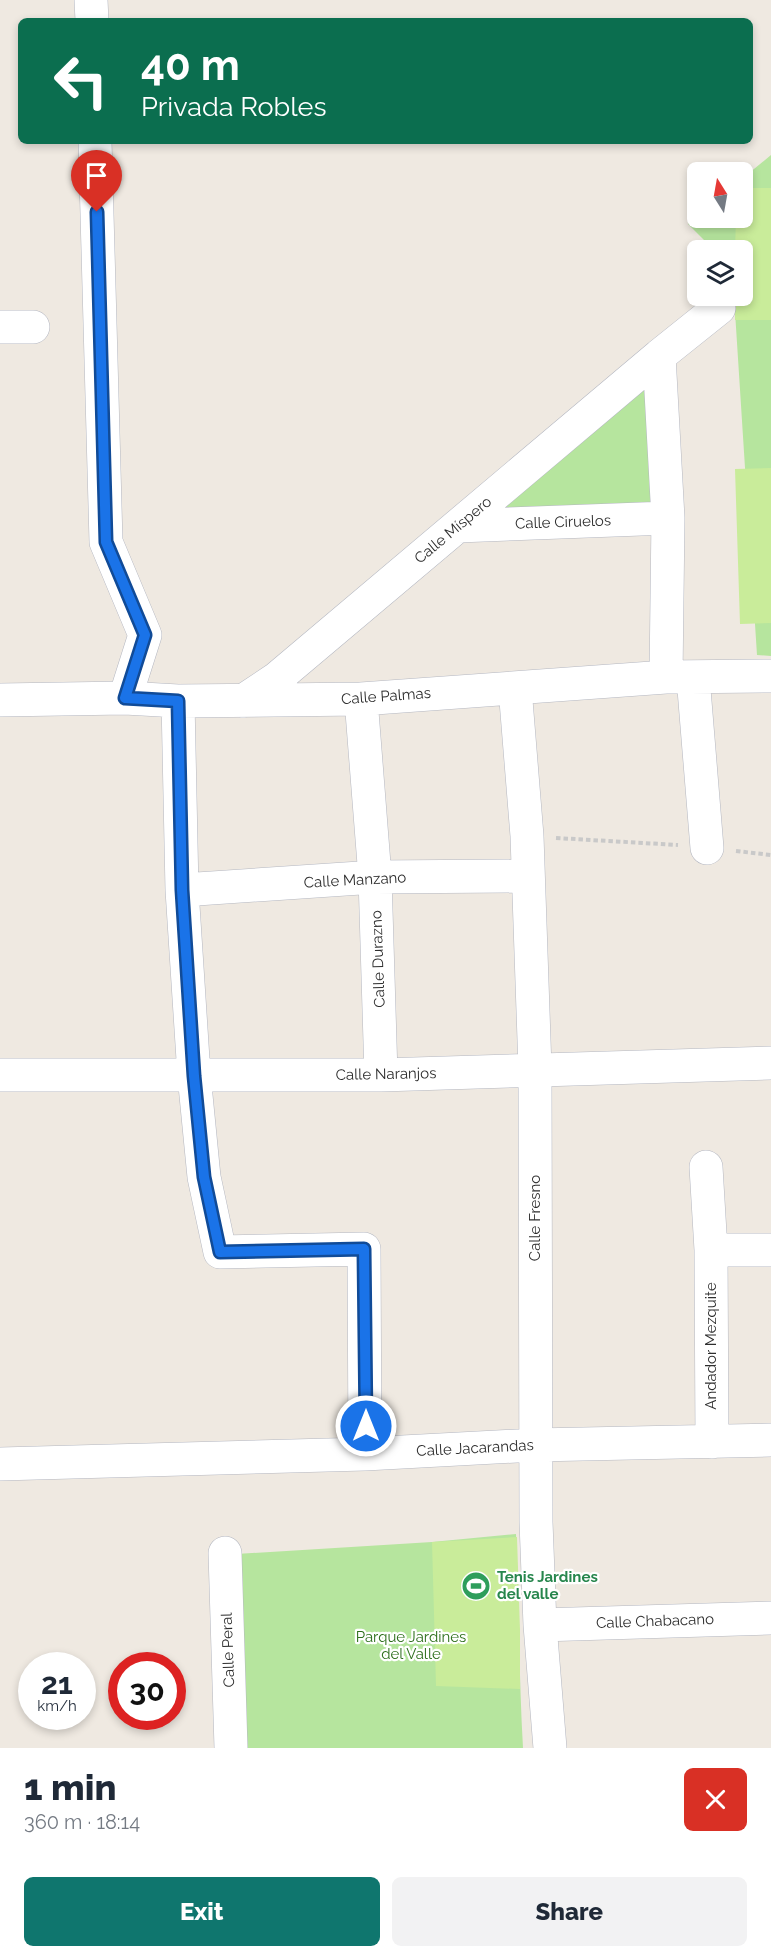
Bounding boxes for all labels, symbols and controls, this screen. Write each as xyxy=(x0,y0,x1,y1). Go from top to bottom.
text: 40 m xyxy=(141,41,240,90)
icon: left xyxy=(42,42,120,120)
text: Privada Robles xyxy=(141,91,326,122)
pin xyxy=(71,150,122,212)
icon: arrive xyxy=(80,159,113,192)
north arrow xyxy=(687,162,753,228)
map controls xyxy=(687,162,753,306)
button: layers xyxy=(687,240,753,306)
street label: Calle Míspero xyxy=(411,493,495,567)
street label: Calle Ciruelos xyxy=(515,511,611,533)
street label: Calle Palmas xyxy=(340,684,432,708)
street label: Calle Manzano xyxy=(303,868,407,892)
street label: Calle Durazno xyxy=(367,910,389,1008)
street label: Calle Naranjos xyxy=(336,1064,436,1084)
street label: Calle Fresno xyxy=(526,1175,544,1261)
street label: Andador Mezquite xyxy=(702,1282,720,1410)
position arrow xyxy=(334,1394,398,1458)
street label: Calle Jacarandas xyxy=(416,1436,534,1460)
place label: Tenis Jardines del valle xyxy=(497,1568,598,1603)
sports icon: Tenis Jardines del valle xyxy=(460,1570,492,1602)
street label: Calle Chabacano xyxy=(596,1610,714,1632)
street label: Calle Peral xyxy=(218,1611,238,1688)
park label: Parque Jardines del Valle xyxy=(356,1628,466,1663)
speed limit sign: 30 xyxy=(108,1652,186,1730)
text: 21 xyxy=(41,1666,73,1701)
text: km/h xyxy=(37,1697,77,1715)
text: 1 min xyxy=(24,1766,116,1808)
button: close xyxy=(684,1768,747,1831)
text: 360 m · 18:14 xyxy=(24,1810,140,1834)
button: Exit xyxy=(24,1877,380,1946)
button: Share xyxy=(392,1877,747,1946)

